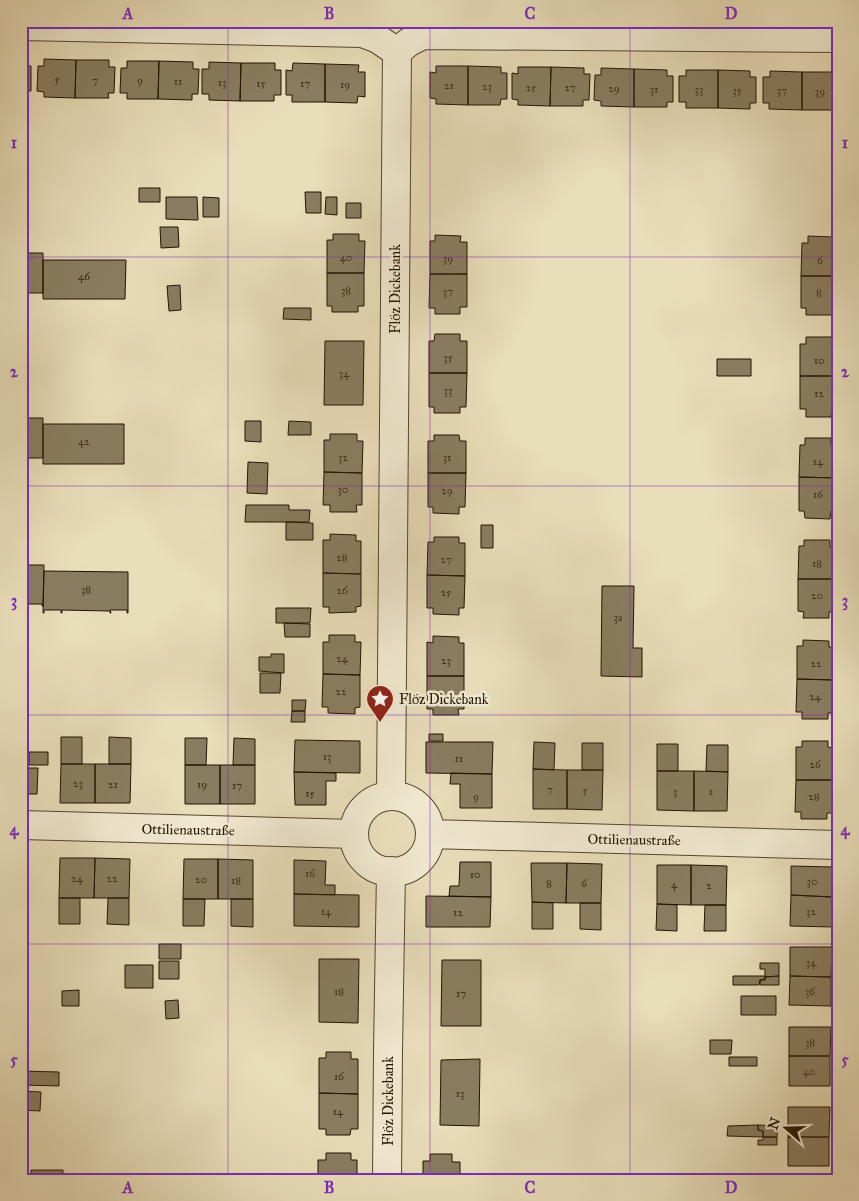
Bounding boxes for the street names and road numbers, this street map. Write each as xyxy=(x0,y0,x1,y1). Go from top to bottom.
street label: Flöz Dickebank xyxy=(387,244,404,334)
street label: Ottilienaustraße xyxy=(141,821,235,839)
street label: Ottilienaustraße xyxy=(587,831,681,849)
street label: Flöz Dickebank xyxy=(380,1056,397,1146)

